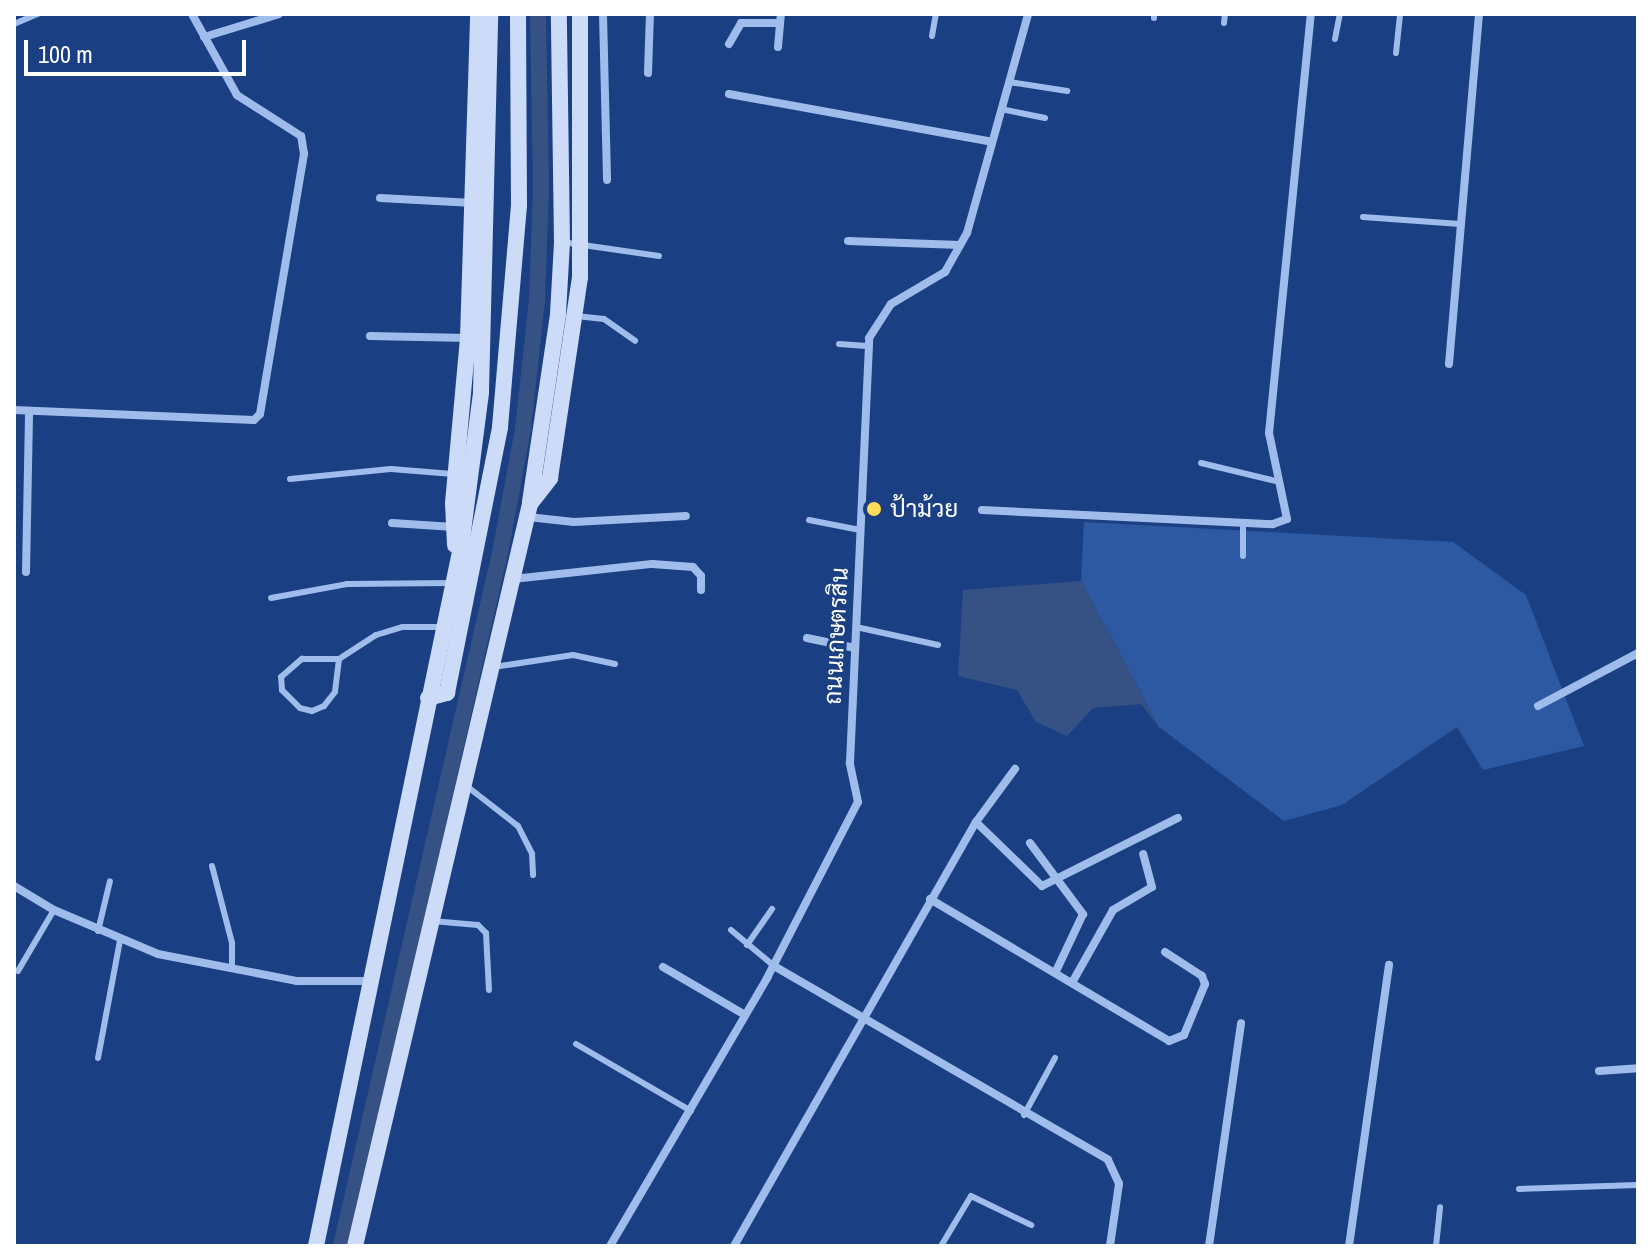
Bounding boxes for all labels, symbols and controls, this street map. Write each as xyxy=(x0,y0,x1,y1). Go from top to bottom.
scale bar xyxy=(28,24,250,74)
text: 100 m xyxy=(38,38,93,70)
place label: ป้าม้วย xyxy=(890,495,958,523)
marker: ป้าม้วย xyxy=(865,500,883,518)
street label: ถนนเกษตรสิน xyxy=(818,567,854,705)

